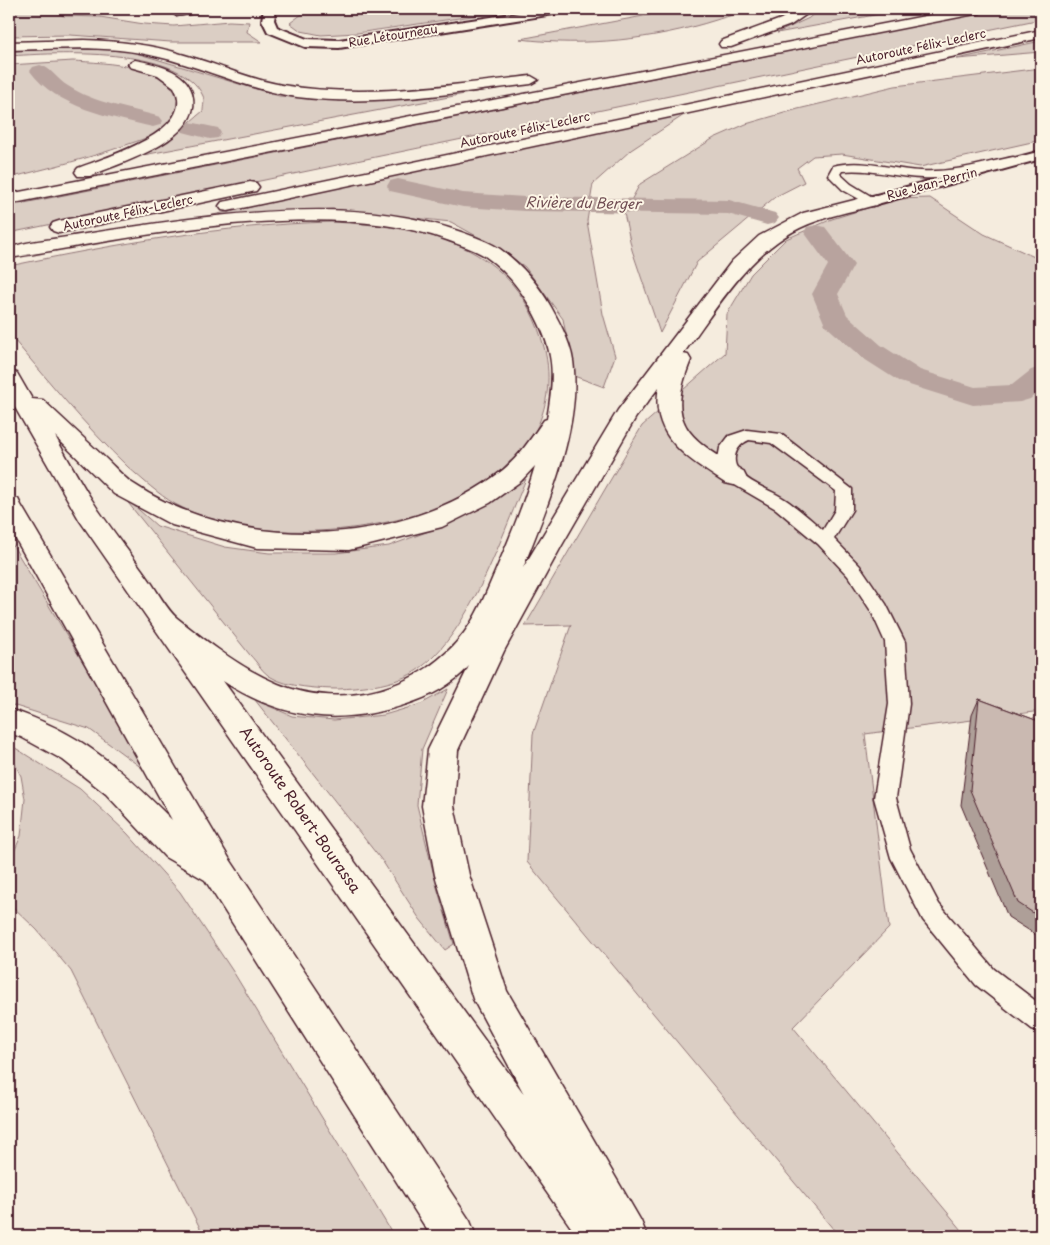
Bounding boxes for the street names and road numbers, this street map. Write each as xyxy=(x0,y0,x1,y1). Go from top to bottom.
street label: Rue Létourneau xyxy=(347,19,439,51)
street label: Autoroute Félix-Leclerc xyxy=(854,23,987,69)
street label: Autoroute Félix-Leclerc xyxy=(458,106,591,152)
street label: Rue Jean-Perrin xyxy=(884,162,979,204)
street label: Autoroute Félix-Leclerc xyxy=(61,189,194,235)
street label: Autoroute Robert-Bourassa xyxy=(235,721,368,898)

